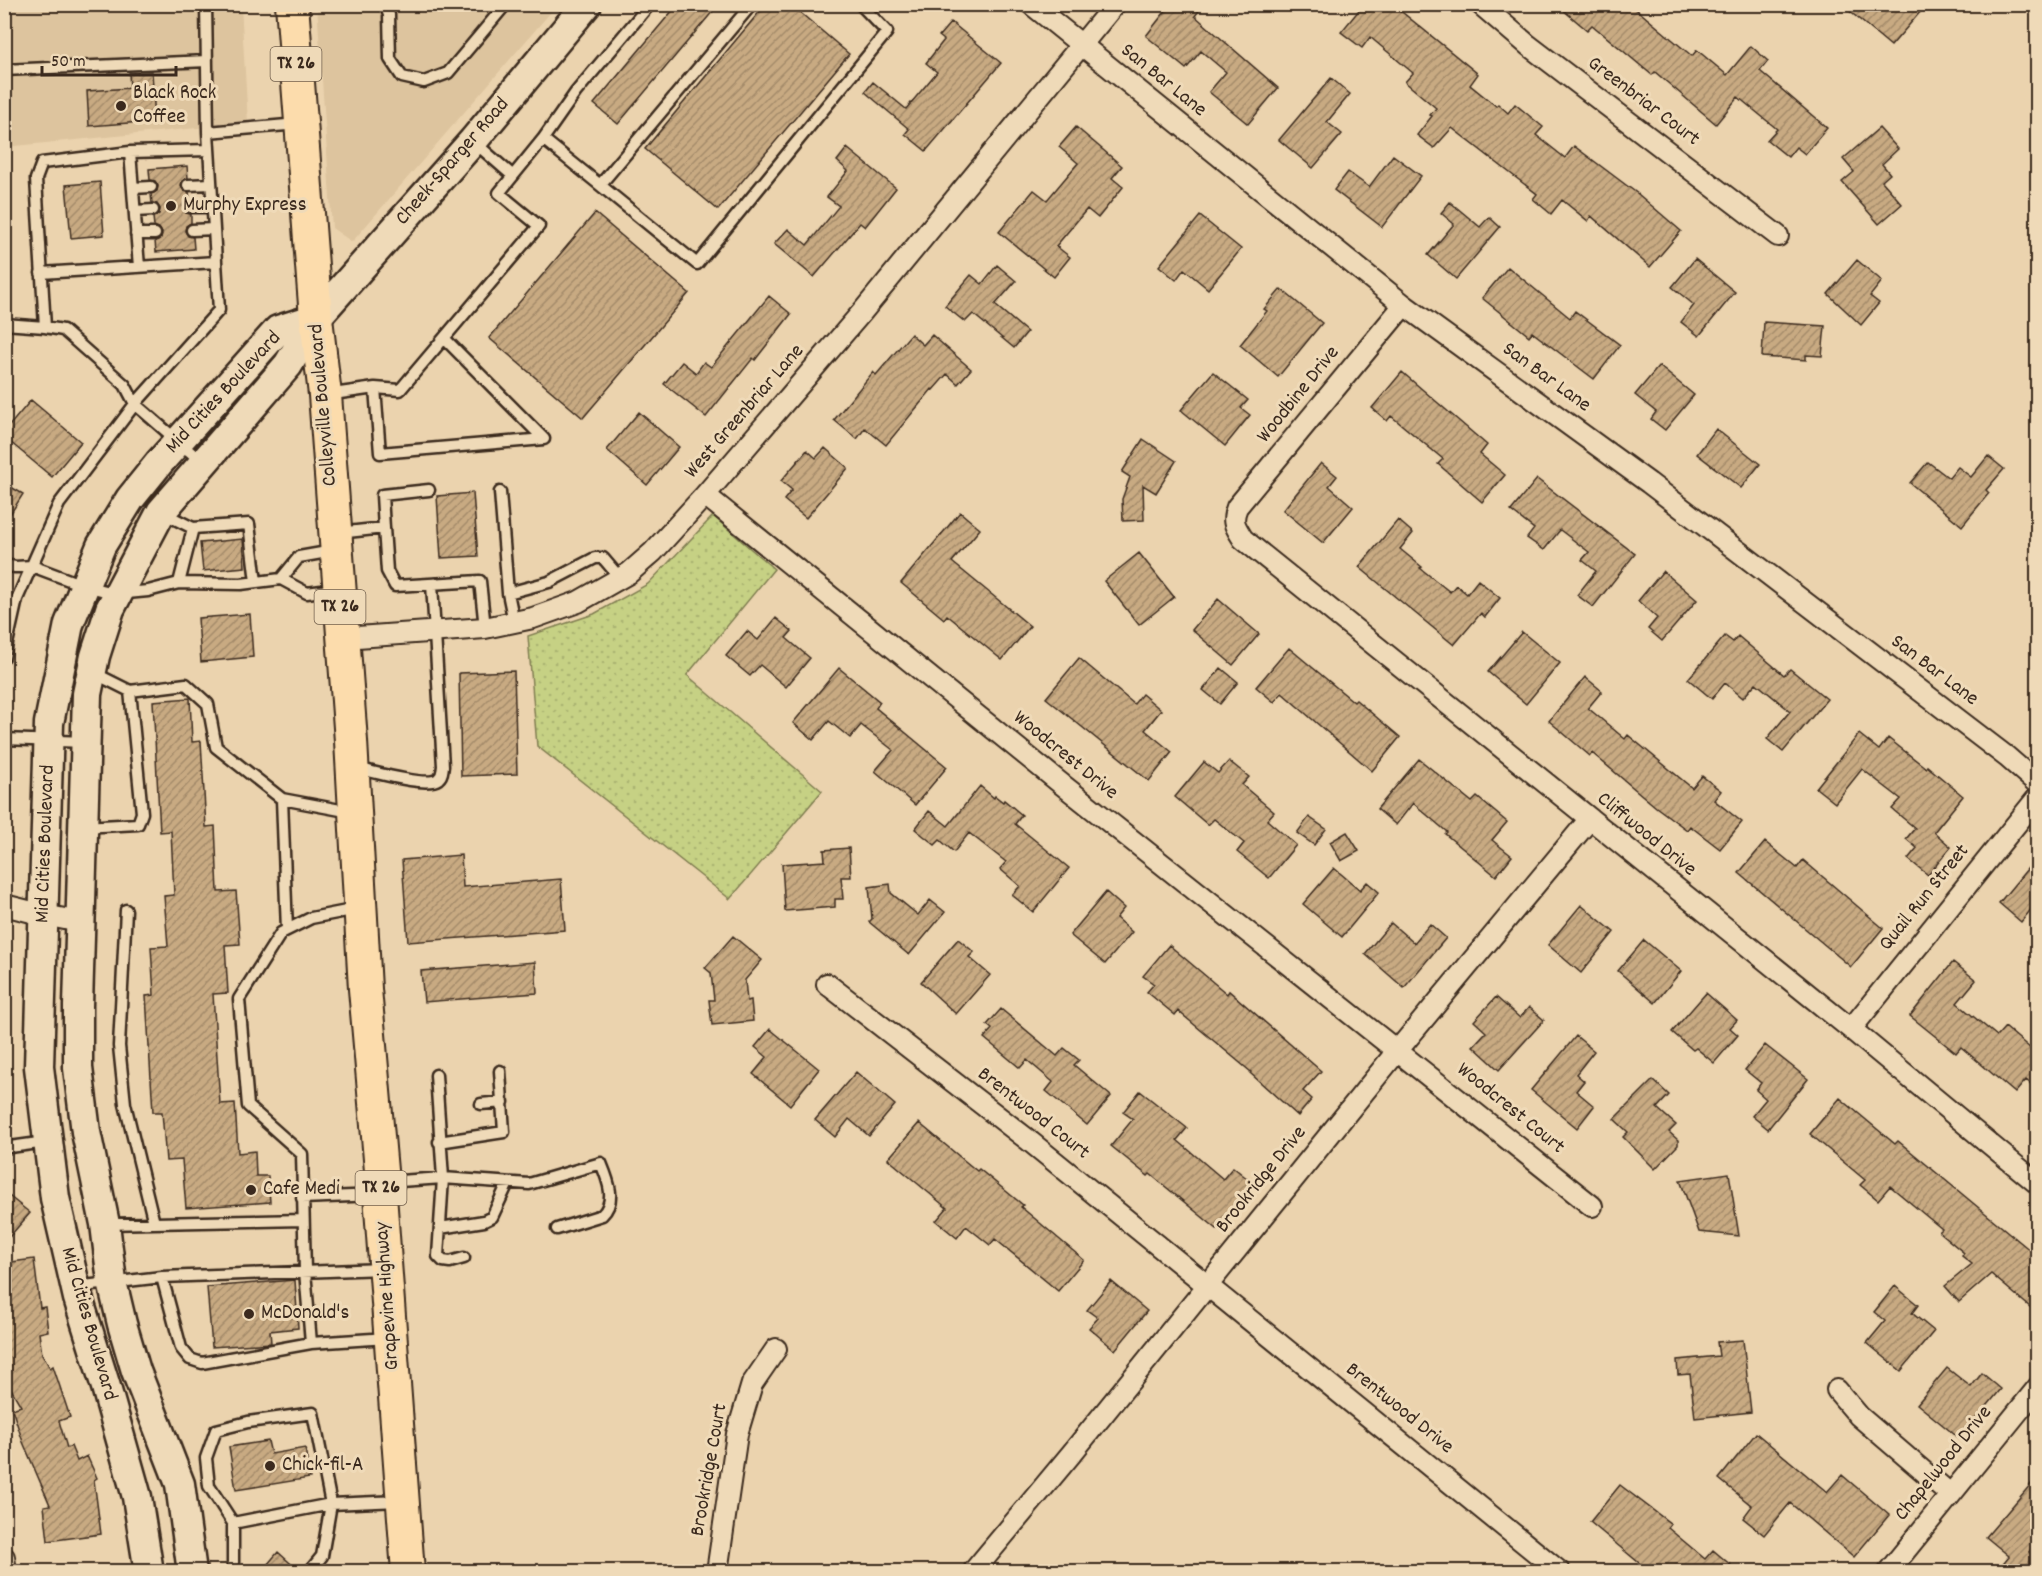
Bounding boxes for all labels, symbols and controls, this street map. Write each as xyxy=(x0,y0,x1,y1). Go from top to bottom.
street label: San Bar Lane xyxy=(1113,37,1213,125)
scale bar xyxy=(42,39,176,77)
road number: TX 26 xyxy=(270,47,322,81)
text: 50 m xyxy=(51,50,86,75)
street label: Greenbriar Court xyxy=(1580,50,1706,154)
place label: Black Rock Coffee xyxy=(133,79,216,133)
street label: Cheek-Sparger Road xyxy=(389,91,517,233)
marker: Black Rock Coffee xyxy=(114,99,128,113)
place label: Murphy Express xyxy=(183,191,306,221)
marker: Murphy Express xyxy=(164,199,178,213)
street label: Colleyville Boulevard xyxy=(302,323,346,487)
street label: Mid Cities Boulevard xyxy=(159,325,289,461)
street label: San Bar Lane xyxy=(1495,335,1597,421)
street label: West Greenbriar Lane xyxy=(678,338,812,486)
street label: Woodbine Drive xyxy=(1250,340,1348,450)
road number: TX 26 xyxy=(314,590,366,624)
street label: San Bar Lane xyxy=(1884,628,1984,714)
street label: Woodcrest Drive xyxy=(1006,704,1124,808)
street label: Mid Cities Boulevard xyxy=(28,764,64,924)
street label: Cliffwood Drive xyxy=(1590,785,1702,885)
street label: Quail Run Street xyxy=(1873,838,1978,958)
street label: Woodcrest Court xyxy=(1449,1056,1571,1162)
street label: Brentwood Court xyxy=(970,1060,1096,1168)
street label: Brookridge Drive xyxy=(1209,1120,1315,1240)
road number: TX 26 xyxy=(356,1171,406,1205)
place label: Cafe Medi xyxy=(263,1175,340,1205)
marker: Cafe Medi xyxy=(244,1183,258,1197)
street label: Grapevine Highway xyxy=(368,1220,408,1371)
street label: Mid Cities Boulevard xyxy=(52,1244,124,1404)
place label: McDonald's xyxy=(261,1299,349,1329)
marker: McDonald's xyxy=(242,1307,256,1321)
street label: Brentwood Drive xyxy=(1338,1356,1460,1462)
street label: Chapelwood Drive xyxy=(1888,1400,2000,1528)
street label: Brookridge Court xyxy=(684,1401,736,1539)
place label: Chick-fil-A xyxy=(282,1451,363,1481)
marker: Chick-fil-A xyxy=(263,1459,277,1473)

